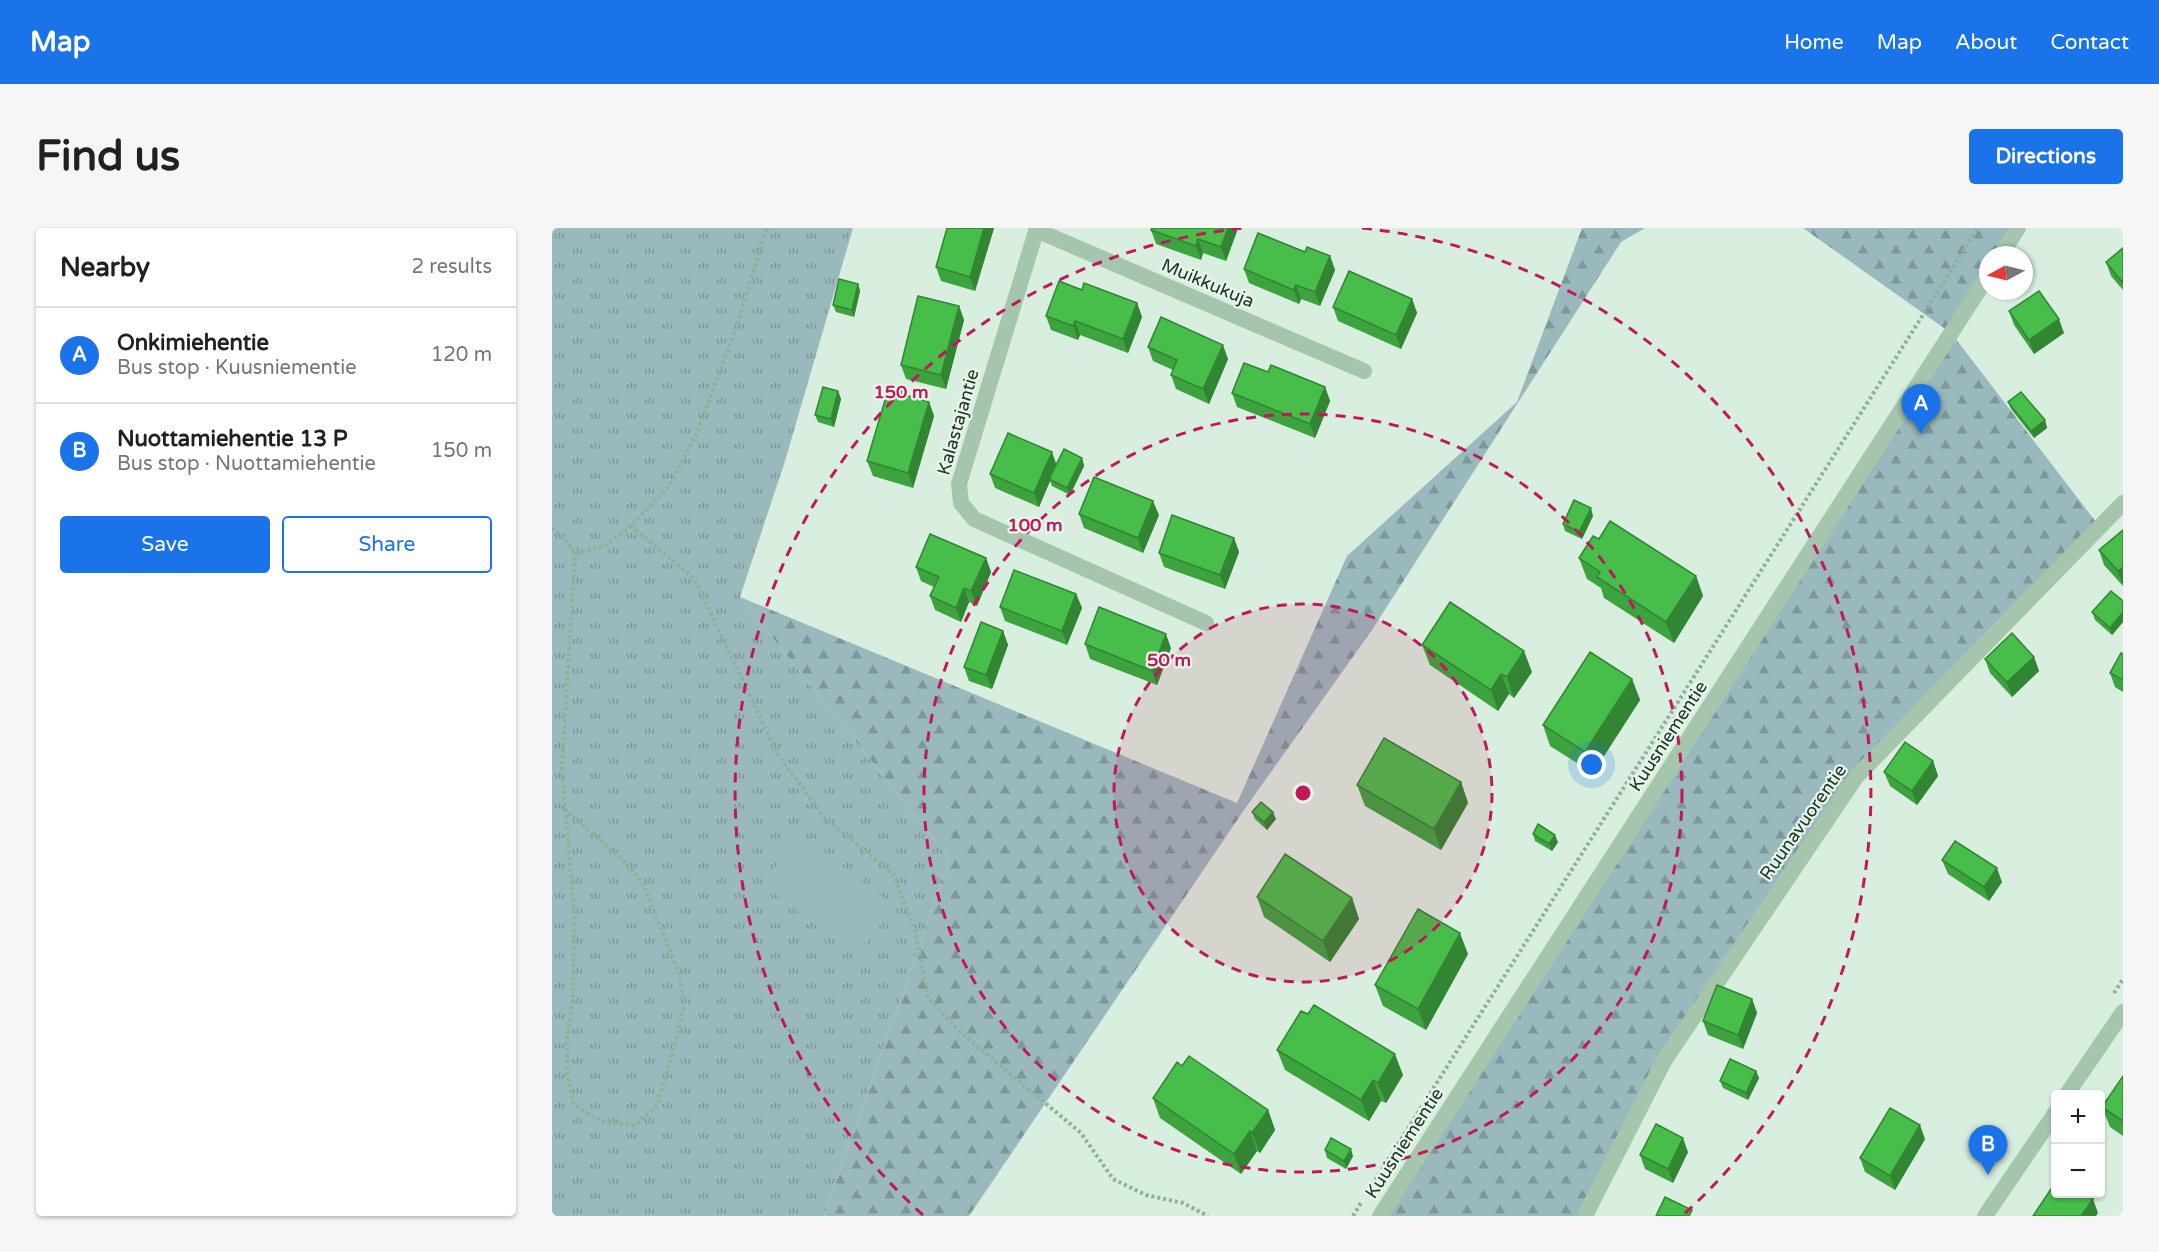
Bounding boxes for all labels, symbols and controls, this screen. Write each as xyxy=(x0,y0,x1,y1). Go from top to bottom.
text: Map xyxy=(30,25,90,59)
text: Home xyxy=(1784,30,1844,55)
text: Map xyxy=(1877,30,1922,55)
text: About xyxy=(1955,30,2017,55)
text: Contact xyxy=(2050,30,2129,55)
button: Directions xyxy=(1969,129,2123,184)
text: Find us xyxy=(36,131,180,182)
north arrow xyxy=(1979,246,2033,300)
text: Nearby xyxy=(60,252,150,283)
street label: Muikkukuja xyxy=(1158,254,1258,312)
text: 2 results xyxy=(412,255,492,279)
text: Onkimiehentie xyxy=(117,330,269,356)
text: A xyxy=(72,343,87,367)
text: 120 m xyxy=(431,343,492,367)
text: Bus stop · Kuusniementie xyxy=(117,356,357,380)
street label: Kalastajantie xyxy=(932,366,984,478)
text: 150 m xyxy=(873,381,929,403)
pin: A xyxy=(1902,384,1940,434)
text: Nuottamiehentie 13 P xyxy=(117,426,348,452)
text: B xyxy=(73,439,86,463)
text: 150 m xyxy=(431,439,492,463)
text: Bus stop · Nuottamiehentie xyxy=(117,452,376,476)
text: 100 m xyxy=(1007,514,1063,536)
button: Save xyxy=(60,516,270,573)
button: Share xyxy=(282,516,492,573)
text: 50 m xyxy=(1147,649,1191,671)
street label: Kuusniementie xyxy=(1624,677,1712,795)
your location xyxy=(1577,750,1606,779)
street label: Ruunavuorentie xyxy=(1755,760,1851,884)
centre of rings xyxy=(1293,783,1313,803)
street label: Kuusniementie xyxy=(1360,1084,1448,1202)
map controls xyxy=(2051,1090,2105,1198)
button: + xyxy=(2051,1090,2105,1144)
pin: B xyxy=(1968,1126,2008,1175)
button: − xyxy=(2051,1144,2105,1198)

